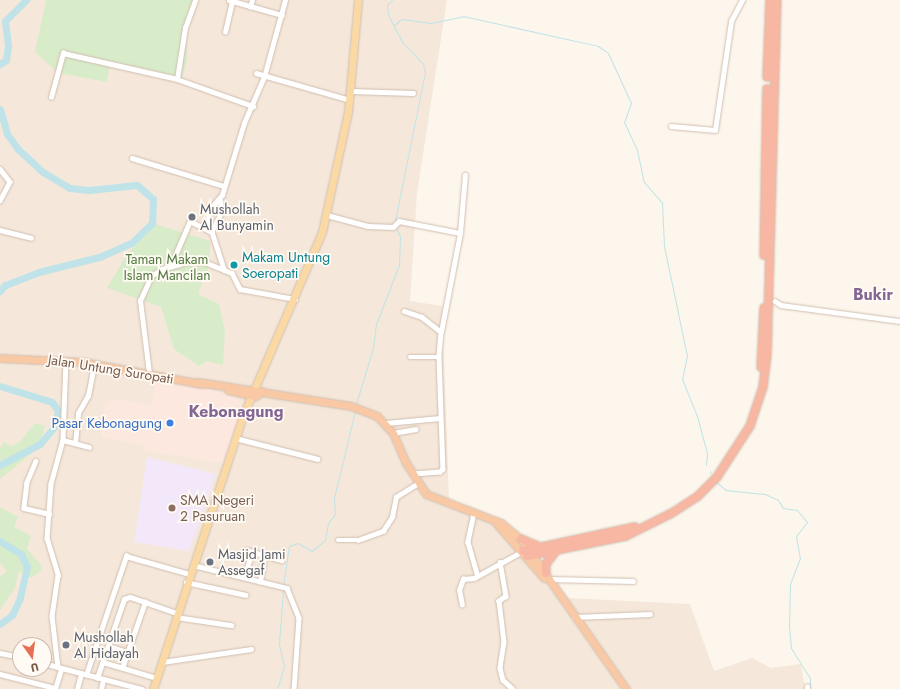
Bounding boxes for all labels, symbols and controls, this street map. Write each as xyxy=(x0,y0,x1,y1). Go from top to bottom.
place label: Mushollah Al Bunyamin xyxy=(200,201,274,234)
marker: Mushollah Al Bunyamin xyxy=(187,212,197,222)
place label: Makam Untung Soeropati xyxy=(242,249,330,282)
park label: Taman Makam Islam Mancilan xyxy=(123,251,211,284)
marker: Makam Untung Soeropati xyxy=(229,260,239,270)
district label: Bukir xyxy=(853,285,893,305)
street label: Jalan Untung Suropati xyxy=(47,351,175,387)
district label: Kebonagung xyxy=(189,402,283,422)
place label: Pasar Kebonagung xyxy=(52,415,162,431)
marker: Pasar Kebonagung xyxy=(165,418,175,428)
place label: SMA Negeri 2 Pasuruan xyxy=(180,492,254,524)
marker: SMA Negeri 2 Pasuruan xyxy=(167,503,177,513)
place label: Masjid Jami Assegaf xyxy=(218,546,286,578)
marker: Masjid Jami Assegaf xyxy=(205,557,215,567)
place label: Mushollah Al Hidayah xyxy=(74,629,139,662)
north arrow xyxy=(12,637,52,677)
marker: Mushollah Al Hidayah xyxy=(61,640,71,650)
text: U xyxy=(29,659,40,676)

